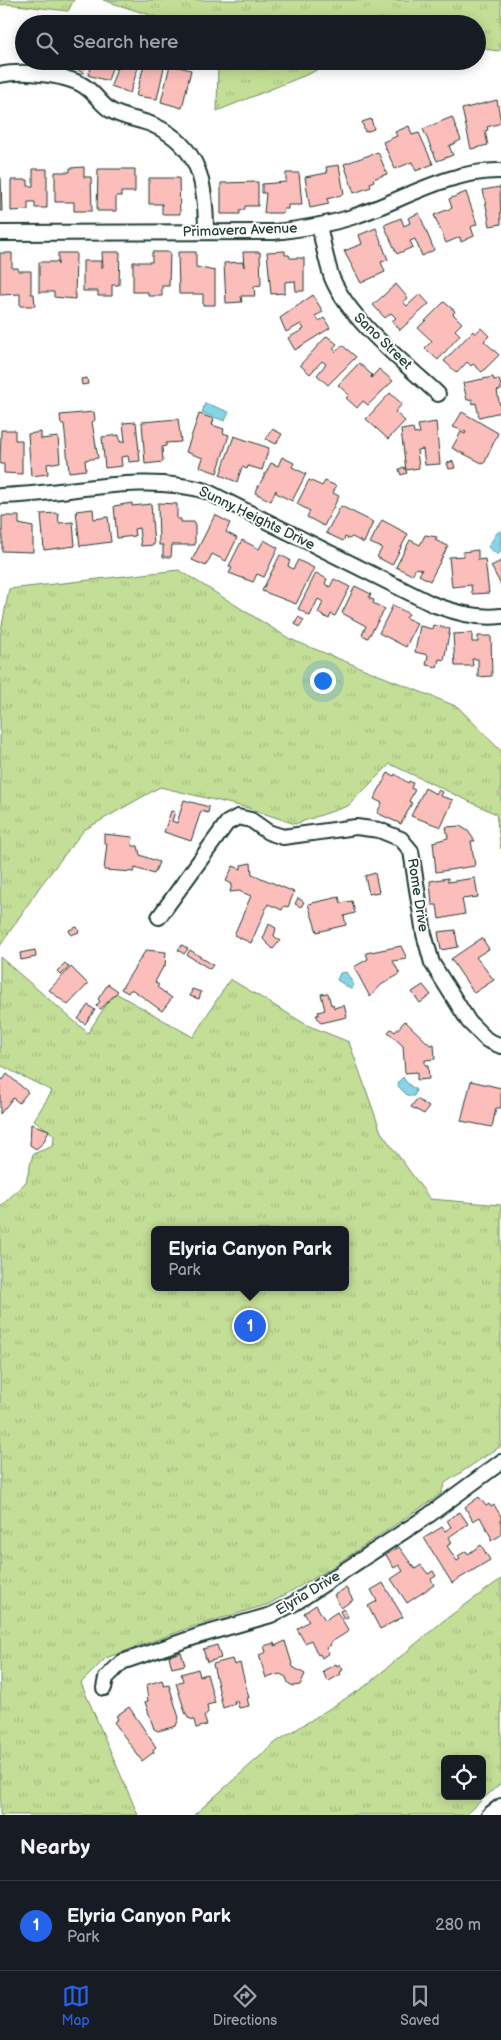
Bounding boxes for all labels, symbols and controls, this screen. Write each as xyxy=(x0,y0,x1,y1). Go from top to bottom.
search box xyxy=(15,15,486,70)
icon: search xyxy=(33,29,61,57)
text: Search here xyxy=(73,31,178,54)
street label: Primavera Avenue xyxy=(182,219,298,241)
street label: Sano Street xyxy=(350,309,416,373)
street label: Sunny Heights Drive xyxy=(196,483,318,553)
your location xyxy=(310,668,336,694)
street label: Rome Drive xyxy=(404,857,432,933)
popup xyxy=(151,1226,349,1291)
text: Elyria Canyon Park xyxy=(168,1238,332,1261)
text: Park xyxy=(168,1261,200,1280)
pin: 1 xyxy=(234,1307,266,1345)
street label: Elyria Drive xyxy=(273,1567,343,1619)
map controls xyxy=(441,1755,486,1800)
button: locate xyxy=(441,1755,486,1800)
text: Nearby xyxy=(20,1835,90,1860)
text: Elyria Canyon Park xyxy=(67,1905,231,1928)
text: 1 xyxy=(33,1916,39,1935)
text: 280 m xyxy=(435,1916,481,1935)
text: Park xyxy=(67,1928,99,1947)
tab: Map xyxy=(62,1982,90,2029)
tab: Directions xyxy=(213,1982,277,2029)
tab: Saved xyxy=(400,1982,439,2029)

